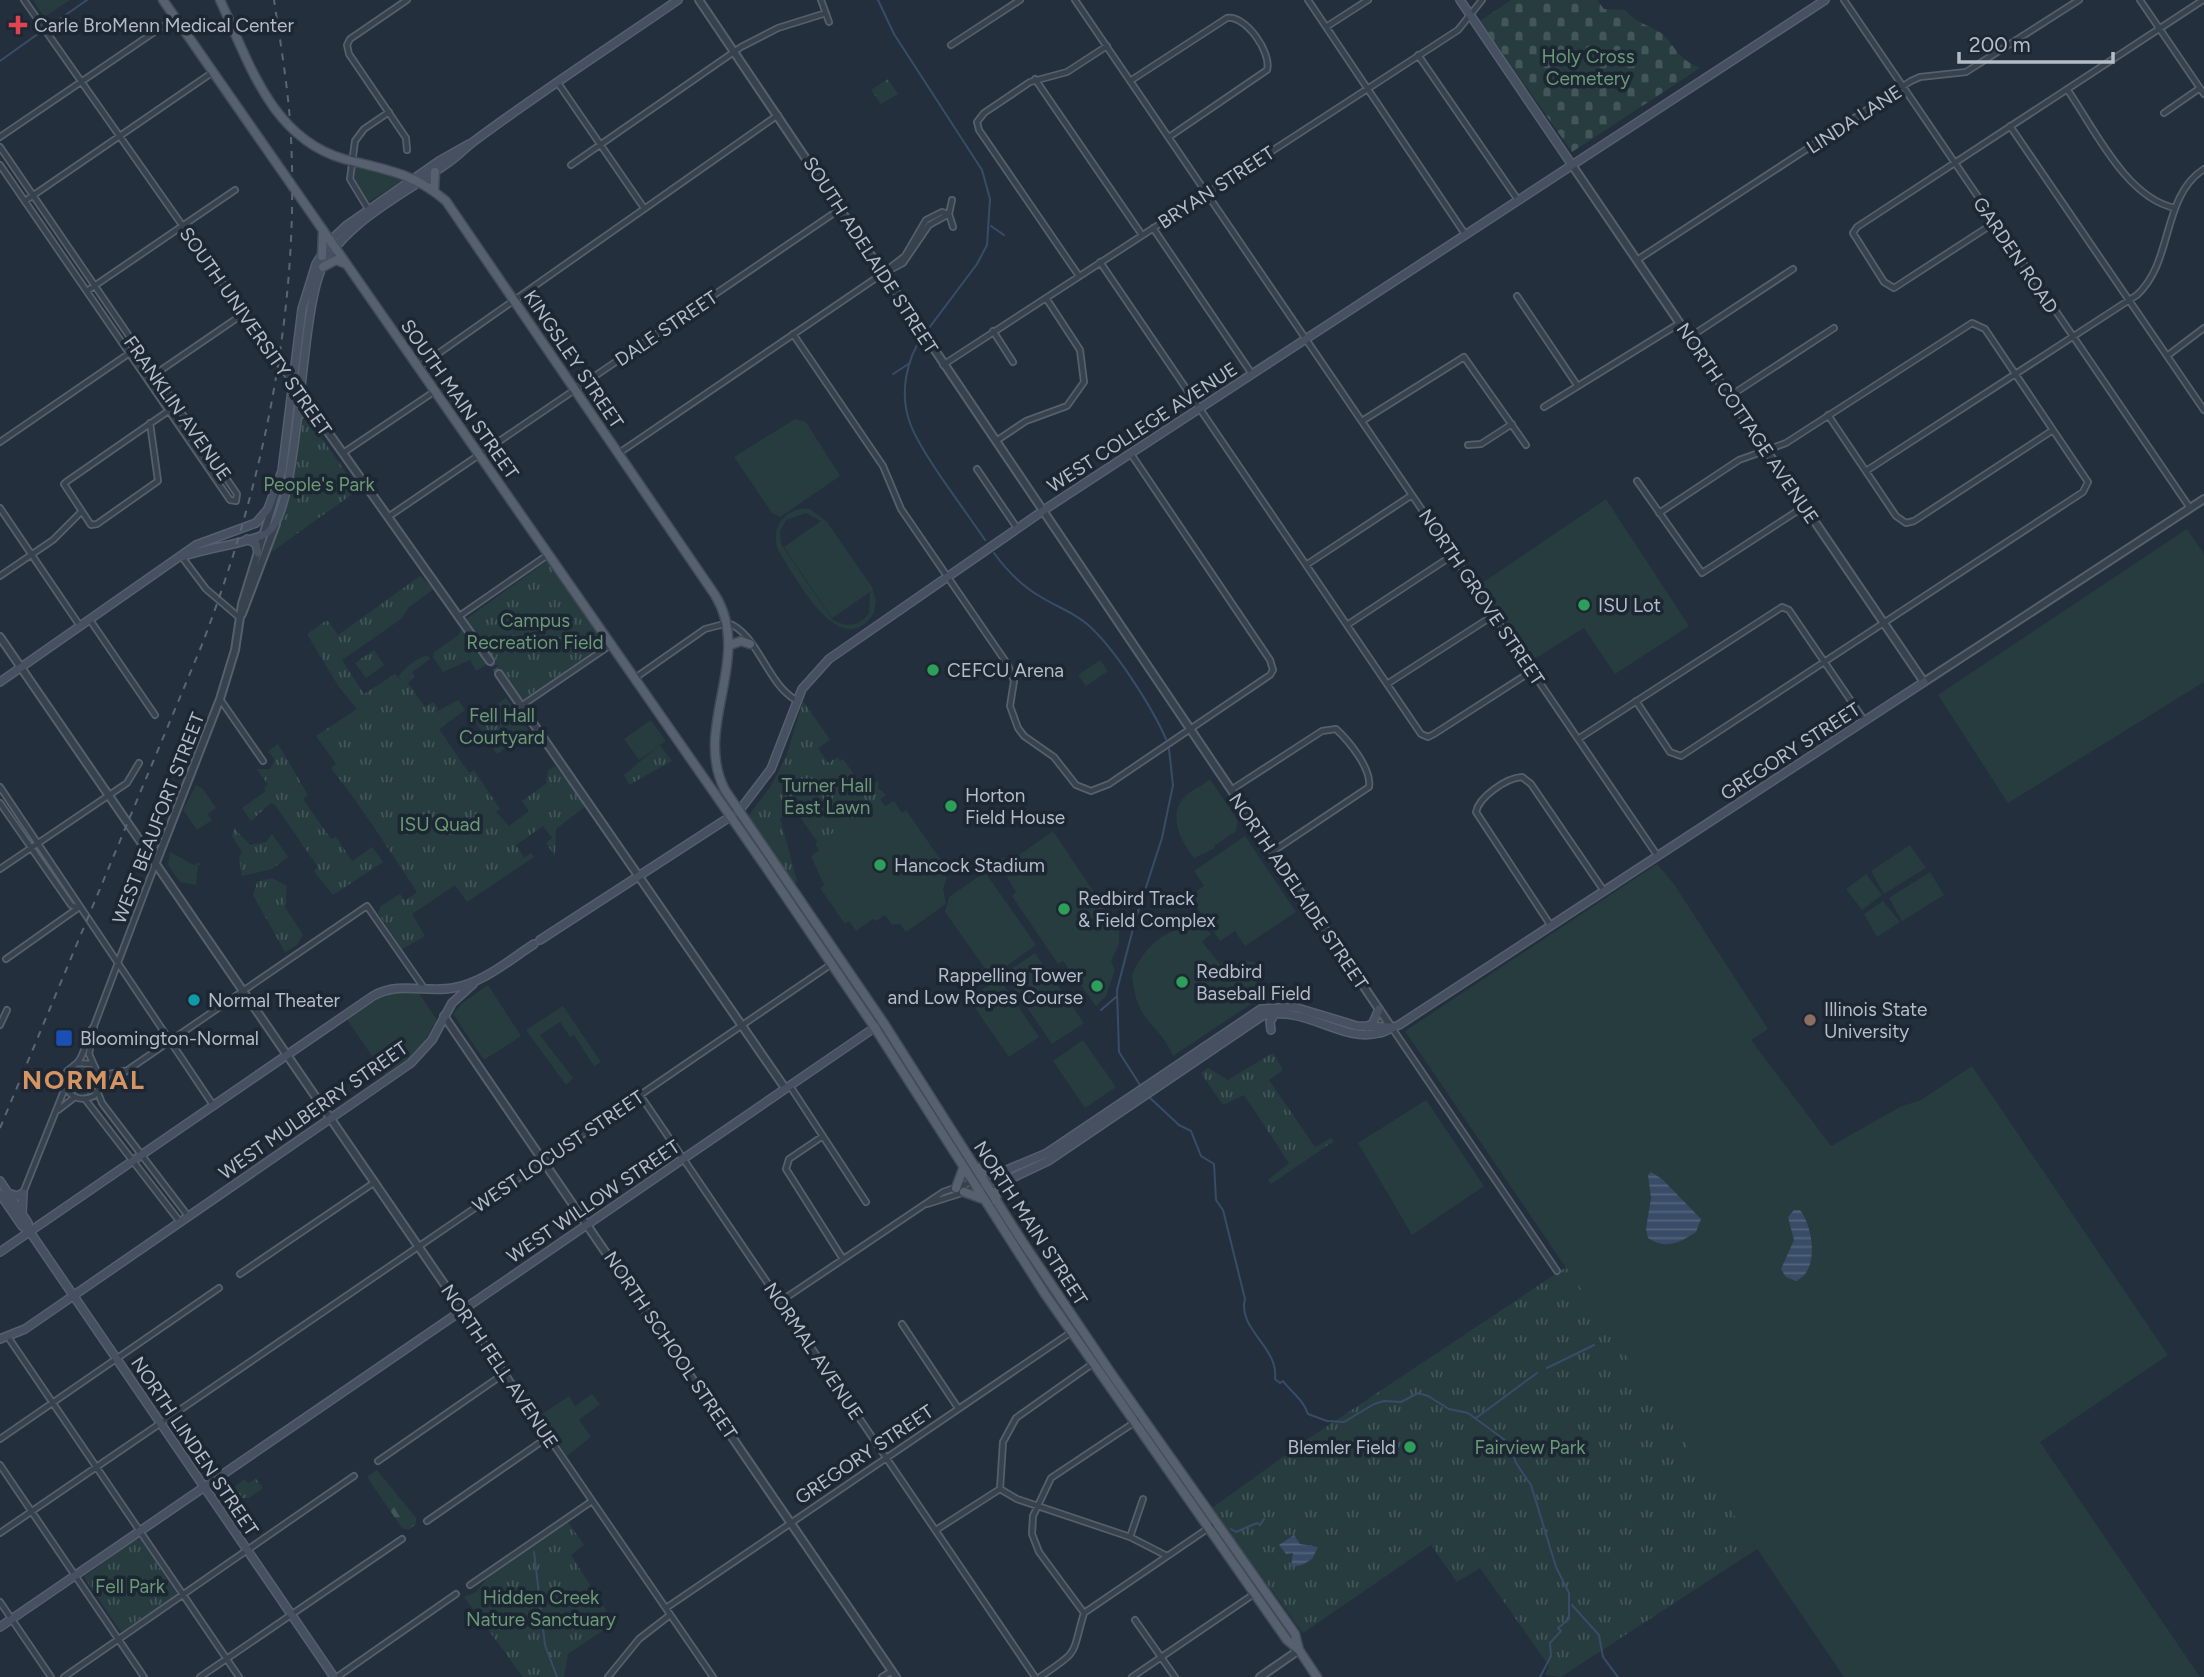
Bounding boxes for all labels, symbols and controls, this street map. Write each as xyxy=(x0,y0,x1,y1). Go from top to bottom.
place label: Carle BroMenn Medical Center xyxy=(34,14,294,37)
marker: Carle BroMenn Medical Center xyxy=(8,15,28,35)
scale bar xyxy=(1959,21,2113,65)
text: 200 m xyxy=(1969,32,2031,57)
park label: Holy Cross Cemetery xyxy=(1542,45,1635,90)
street label: LINDA LANE xyxy=(1802,80,1906,159)
street label: BRYAN STREET xyxy=(1154,141,1279,234)
street label: SOUTH ADELAIDE STREET xyxy=(798,152,943,359)
street label: GARDEN ROAD xyxy=(1968,193,2063,318)
street label: SOUTH UNIVERSITY STREET xyxy=(175,223,337,440)
street label: DALE STREET xyxy=(611,285,722,371)
street label: KINGSLEY STREET xyxy=(519,286,629,433)
street label: SOUTH MAIN STREET xyxy=(396,315,524,484)
street label: NORTH COTTAGE AVENUE xyxy=(1672,318,1823,528)
street label: FRANKLIN AVENUE xyxy=(119,331,236,485)
street label: WEST COLLEGE AVENUE xyxy=(1043,357,1242,498)
park label: People's Park xyxy=(263,473,376,496)
street label: NORTH GROVE STREET xyxy=(1414,505,1549,690)
place label: ISU Lot xyxy=(1598,594,1661,617)
marker: ISU Lot xyxy=(1576,597,1592,613)
park label: Campus Recreation Field xyxy=(466,609,604,654)
place label: CEFCU Arena xyxy=(947,659,1064,682)
marker: CEFCU Arena xyxy=(925,662,941,678)
street label: GREGORY STREET xyxy=(1716,697,1865,805)
park label: Fell Hall Courtyard xyxy=(459,704,545,749)
street label: WEST BEAUFORT STREET xyxy=(107,709,210,927)
park label: Turner Hall East Lawn xyxy=(781,774,873,819)
place label: Horton Field House xyxy=(965,784,1065,829)
street label: NORTH ADELAIDE STREET xyxy=(1224,789,1373,994)
marker: Horton Field House xyxy=(943,798,959,814)
park label: ISU Quad xyxy=(399,813,481,836)
place label: Hancock Stadium xyxy=(894,854,1045,877)
marker: Hancock Stadium xyxy=(872,857,888,873)
place label: Redbird Track & Field Complex xyxy=(1078,887,1216,932)
marker: Redbird Track & Field Complex xyxy=(1056,901,1072,917)
place label: Redbird Baseball Field xyxy=(1196,960,1311,1005)
place label: Rappelling Tower and Low Ropes Course xyxy=(888,964,1084,1009)
marker: Redbird Baseball Field xyxy=(1174,974,1190,990)
marker: Rappelling Tower and Low Ropes Course xyxy=(1089,978,1105,994)
place label: Normal Theater xyxy=(208,989,341,1012)
marker: Normal Theater xyxy=(186,992,202,1008)
place label: Illinois State University xyxy=(1824,998,1928,1043)
marker: Illinois State University xyxy=(1802,1012,1818,1028)
place label: Bloomington-Normal xyxy=(80,1027,259,1050)
marker: Bloomington-Normal xyxy=(54,1028,74,1048)
street label: WEST MULBERRY STREET xyxy=(214,1036,413,1185)
district label: NORMAL xyxy=(22,1064,146,1096)
street label: WEST LOCUST STREET xyxy=(468,1085,649,1217)
street label: WEST WILLOW STREET xyxy=(502,1135,685,1268)
street label: NORTH MAIN STREET xyxy=(969,1137,1093,1310)
street label: NORTH SCHOOL STREET xyxy=(599,1247,742,1444)
street label: NORMAL AVENUE xyxy=(759,1278,868,1424)
street label: NORTH FELL AVENUE xyxy=(436,1280,563,1453)
street label: NORTH LINDEN STREET xyxy=(126,1352,263,1541)
street label: GREGORY STREET xyxy=(791,1399,938,1509)
place label: Blemler Field xyxy=(1288,1436,1396,1459)
park label: Fairview Park xyxy=(1475,1436,1586,1459)
marker: Blemler Field xyxy=(1402,1439,1418,1455)
park label: Fell Park xyxy=(95,1575,166,1598)
park label: Hidden Creek Nature Sanctuary xyxy=(466,1586,616,1631)

